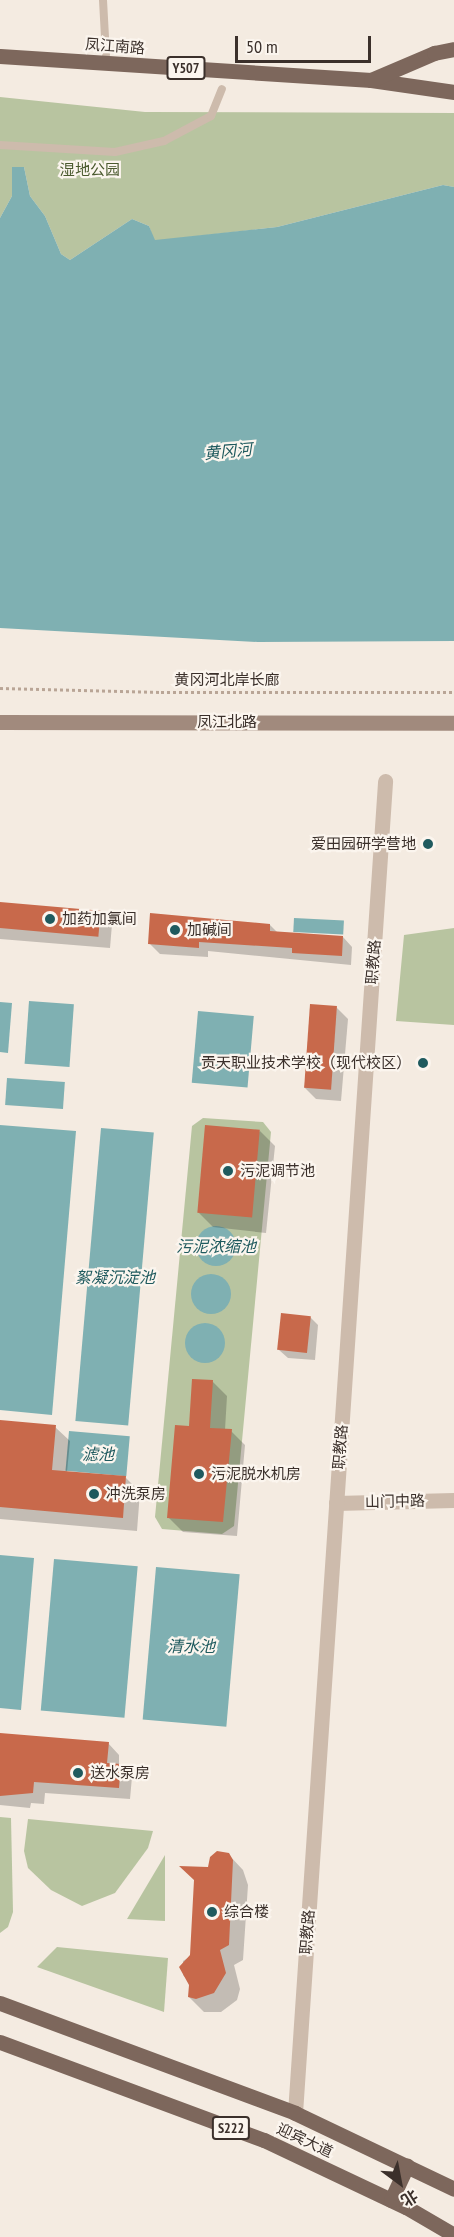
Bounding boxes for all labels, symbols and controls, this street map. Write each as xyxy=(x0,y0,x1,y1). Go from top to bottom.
scale bar xyxy=(238,24,374,62)
street label: 凤江南路 xyxy=(84,35,146,57)
text: 50 m xyxy=(246,35,278,58)
road number: Y507 xyxy=(165,57,207,79)
park label: 湿地公园 xyxy=(60,161,120,179)
water label: 黄冈河 xyxy=(203,439,253,463)
street label: 黄冈河北岸长廊 xyxy=(175,671,279,689)
street label: 凤江北路 xyxy=(197,713,257,731)
place label: 爱田园研学营地 xyxy=(311,835,416,853)
marker: 爱田园研学营地 xyxy=(421,837,435,851)
place label: 加药加氯间 xyxy=(62,910,137,928)
marker: 加药加氯间 xyxy=(43,912,57,926)
place label: 加碱间 xyxy=(187,921,232,939)
marker: 加碱间 xyxy=(168,923,182,937)
street label: 职教路 xyxy=(362,939,384,985)
place label: 贡天职业技术学校（现代校区） xyxy=(201,1054,411,1072)
marker: 贡天职业技术学校（现代校区） xyxy=(416,1056,430,1070)
place label: 污泥调节池 xyxy=(240,1162,315,1180)
marker: 污泥调节池 xyxy=(221,1164,235,1178)
water label: 污泥浓缩池 xyxy=(176,1236,256,1256)
water label: 絮凝沉淀池 xyxy=(75,1267,155,1287)
street label: 职教路 xyxy=(329,1424,351,1470)
water label: 滤池 xyxy=(82,1444,114,1464)
place label: 污泥脱水机房 xyxy=(211,1465,301,1483)
marker: 污泥脱水机房 xyxy=(192,1467,206,1481)
place label: 冲洗泵房 xyxy=(106,1485,166,1503)
marker: 冲洗泵房 xyxy=(87,1487,101,1501)
street label: 山门中路 xyxy=(365,1491,425,1511)
water label: 清水池 xyxy=(167,1636,215,1656)
place label: 送水泵房 xyxy=(90,1764,150,1782)
marker: 送水泵房 xyxy=(71,1766,85,1780)
place label: 综合楼 xyxy=(224,1903,269,1921)
marker: 综合楼 xyxy=(205,1905,219,1919)
street label: 职教路 xyxy=(296,1909,318,1955)
road number: S222 xyxy=(212,2117,250,2139)
street label: 迎宾大道 xyxy=(274,2119,336,2161)
north arrow xyxy=(370,2153,430,2213)
text: 北 xyxy=(397,2186,422,2211)

